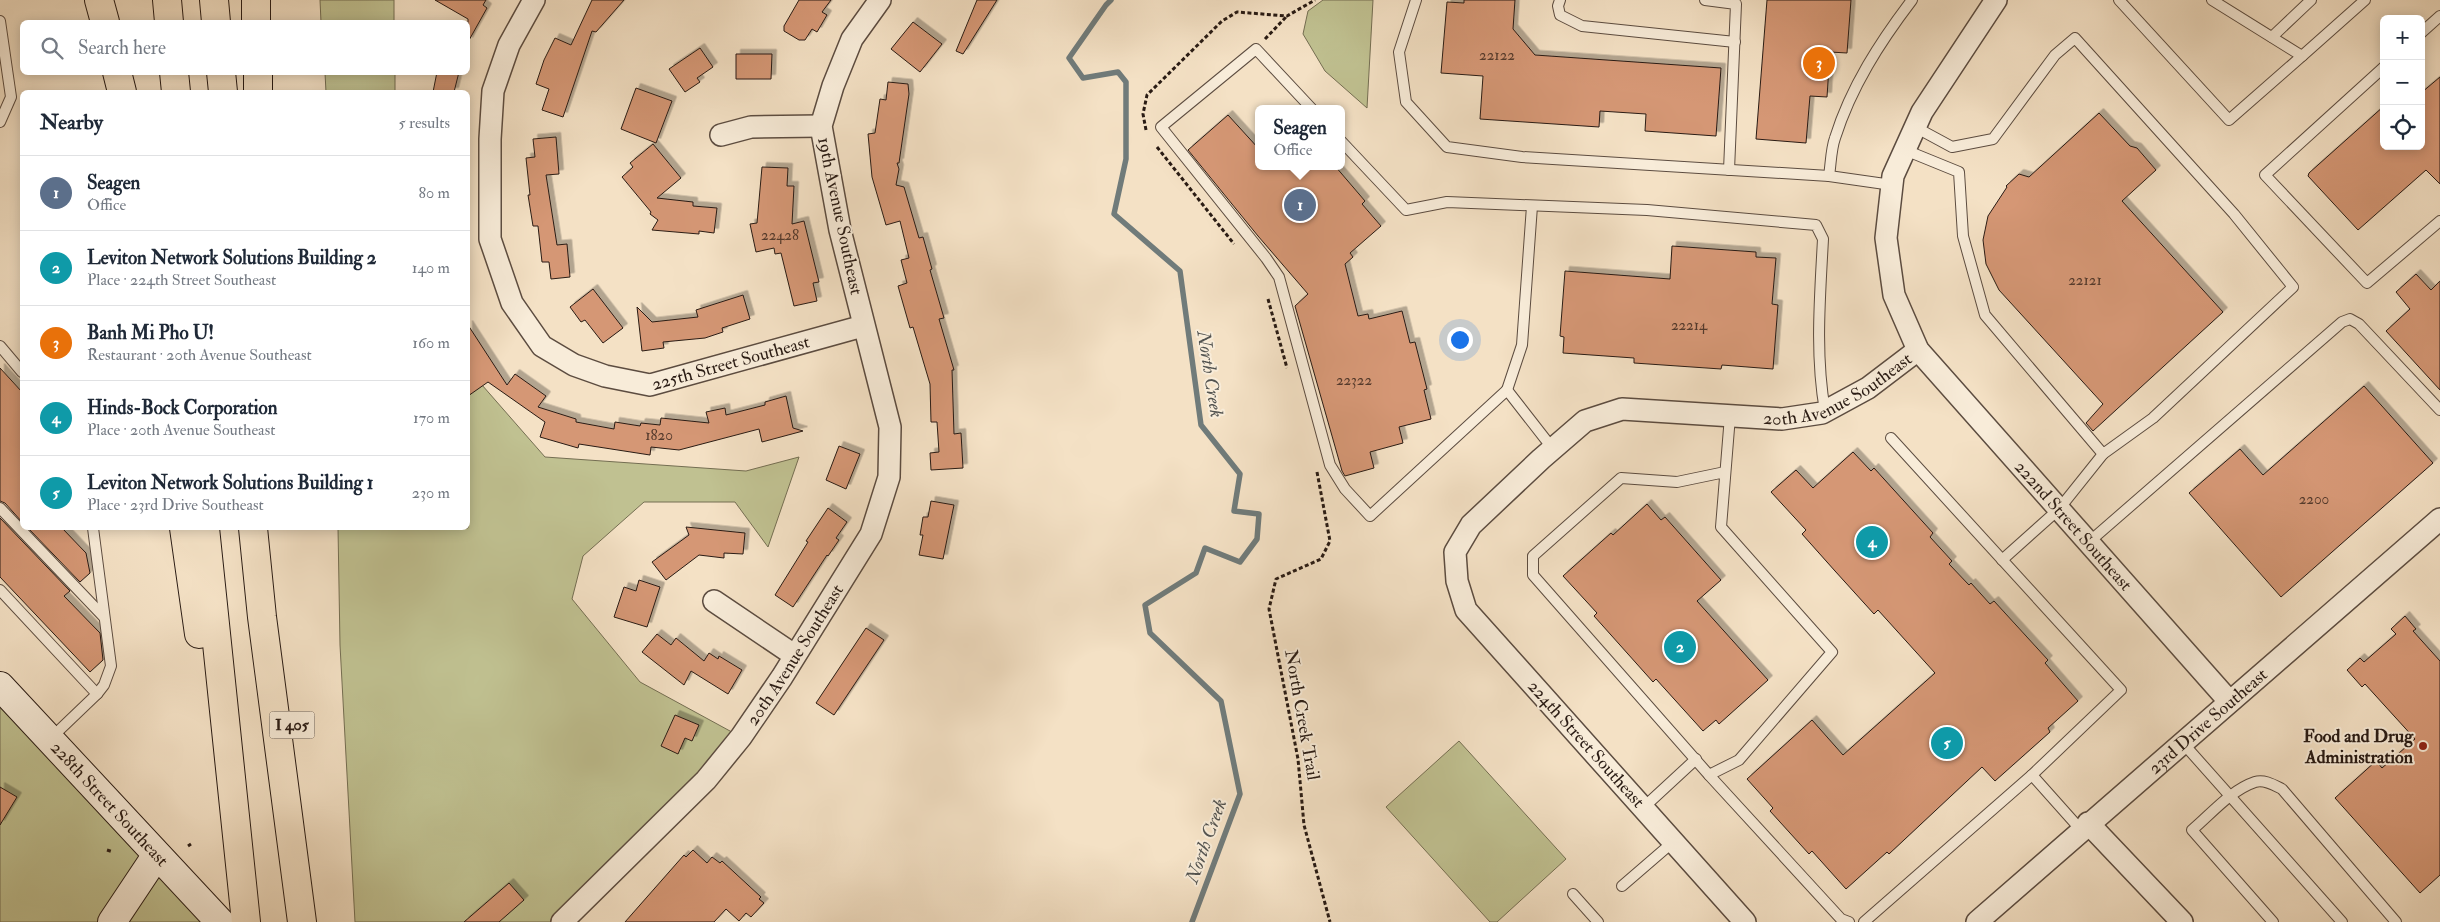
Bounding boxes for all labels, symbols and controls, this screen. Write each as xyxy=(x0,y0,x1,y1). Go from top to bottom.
map controls xyxy=(2380,15,2425,150)
button: + xyxy=(2380,15,2425,60)
search box xyxy=(20,20,470,75)
icon: search xyxy=(38,34,66,62)
text: Search here xyxy=(78,36,166,60)
pin: 3 xyxy=(1803,44,1835,82)
house number: 22122 xyxy=(1479,46,1515,65)
button: − xyxy=(2380,60,2425,105)
popup xyxy=(1255,105,1345,170)
button: locate xyxy=(2380,105,2425,150)
text: Nearby xyxy=(40,109,103,136)
text: 5 results xyxy=(399,113,450,133)
text: Seagen xyxy=(1273,116,1327,140)
street label: 19th Avenue Southeast xyxy=(812,135,868,297)
text: Office xyxy=(1273,140,1312,160)
text: Seagen xyxy=(87,171,140,195)
text: 1 xyxy=(53,183,59,203)
text: 80 m xyxy=(419,183,450,203)
pin: 1 xyxy=(1284,186,1316,224)
text: Office xyxy=(87,195,126,215)
house number: 22428 xyxy=(761,226,799,245)
text: Leviton Network Solutions Building 2 xyxy=(87,246,377,270)
text: 2 xyxy=(52,258,60,278)
text: 140 m xyxy=(412,258,450,278)
text: Place · 224th Street Southeast xyxy=(87,270,276,290)
house number: 22121 xyxy=(2068,271,2102,290)
house number: 22214 xyxy=(1671,316,1708,335)
text: Banh Mi Pho U! xyxy=(87,321,214,345)
your location xyxy=(1447,327,1473,353)
water label: North Creek xyxy=(1191,328,1229,419)
street label: 225th Street Southeast xyxy=(649,330,812,395)
text: 3 xyxy=(53,333,59,353)
text: 160 m xyxy=(412,333,450,353)
text: Restaurant · 20th Avenue Southeast xyxy=(87,345,312,365)
street label: 20th Avenue Southeast xyxy=(1763,347,1917,430)
house number: 22322 xyxy=(1336,371,1372,390)
text: Hinds-Bock Corporation xyxy=(87,396,277,420)
text: 4 xyxy=(52,408,60,428)
text: 170 m xyxy=(413,408,450,428)
text: Place · 20th Avenue Southeast xyxy=(87,420,275,440)
house number: 1820 xyxy=(645,426,673,445)
street label: 222nd Street Southeast xyxy=(2010,456,2138,596)
text: Leviton Network Solutions Building 1 xyxy=(87,471,374,495)
text: 5 xyxy=(52,483,60,503)
text: 230 m xyxy=(412,483,450,503)
house number: 2200 xyxy=(2299,490,2329,509)
text: Place · 23rd Drive Southeast xyxy=(87,495,264,515)
pin: 4 xyxy=(1856,523,1888,561)
street label: 20th Avenue Southeast xyxy=(741,580,849,730)
pin: 2 xyxy=(1664,628,1696,666)
street label: North Creek Trail xyxy=(1279,648,1325,782)
street label: 23rd Drive Southeast xyxy=(2143,663,2272,779)
street label: 224th Street Southeast xyxy=(1522,675,1650,813)
road number: I 405 xyxy=(270,712,314,738)
pin: 5 xyxy=(1931,724,1963,762)
place label: Food and Drug Administration xyxy=(2303,725,2414,769)
street label: 228th Street Southeast xyxy=(46,736,174,871)
marker: Food and Drug Administration xyxy=(2417,740,2429,752)
water label: North Creek xyxy=(1179,796,1232,887)

